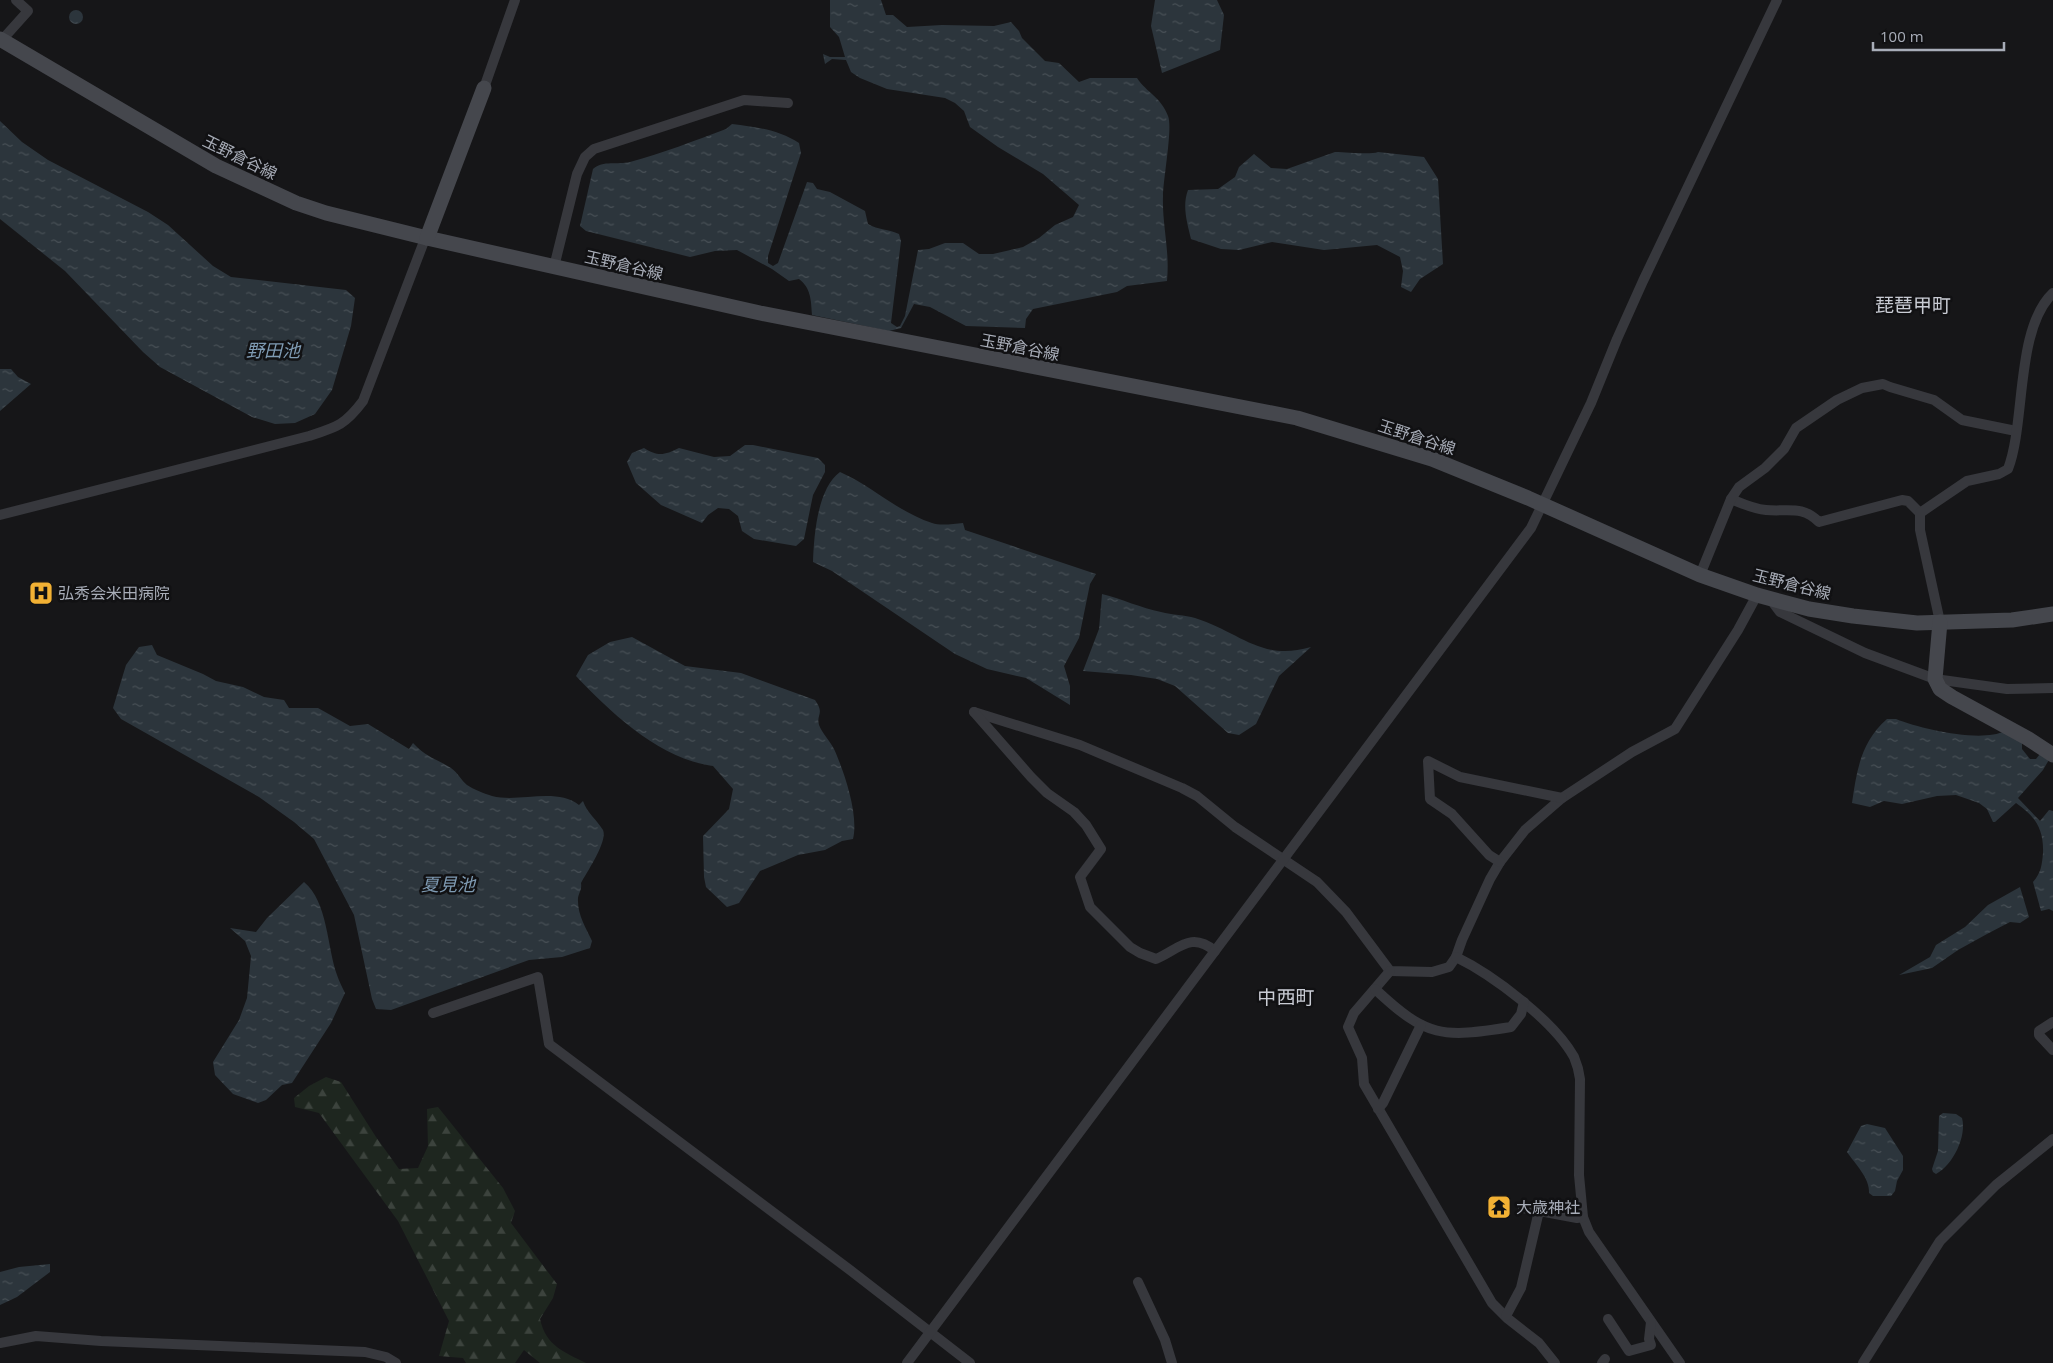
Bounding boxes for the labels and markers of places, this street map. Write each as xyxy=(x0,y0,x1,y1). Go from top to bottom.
hospital icon: 弘秀会米田病院 xyxy=(28,580,54,606)
place label: 弘秀会米田病院 xyxy=(58,582,170,604)
temple icon: 大歳神社 xyxy=(1486,1194,1512,1220)
place label: 大歳神社 xyxy=(1516,1196,1580,1218)

